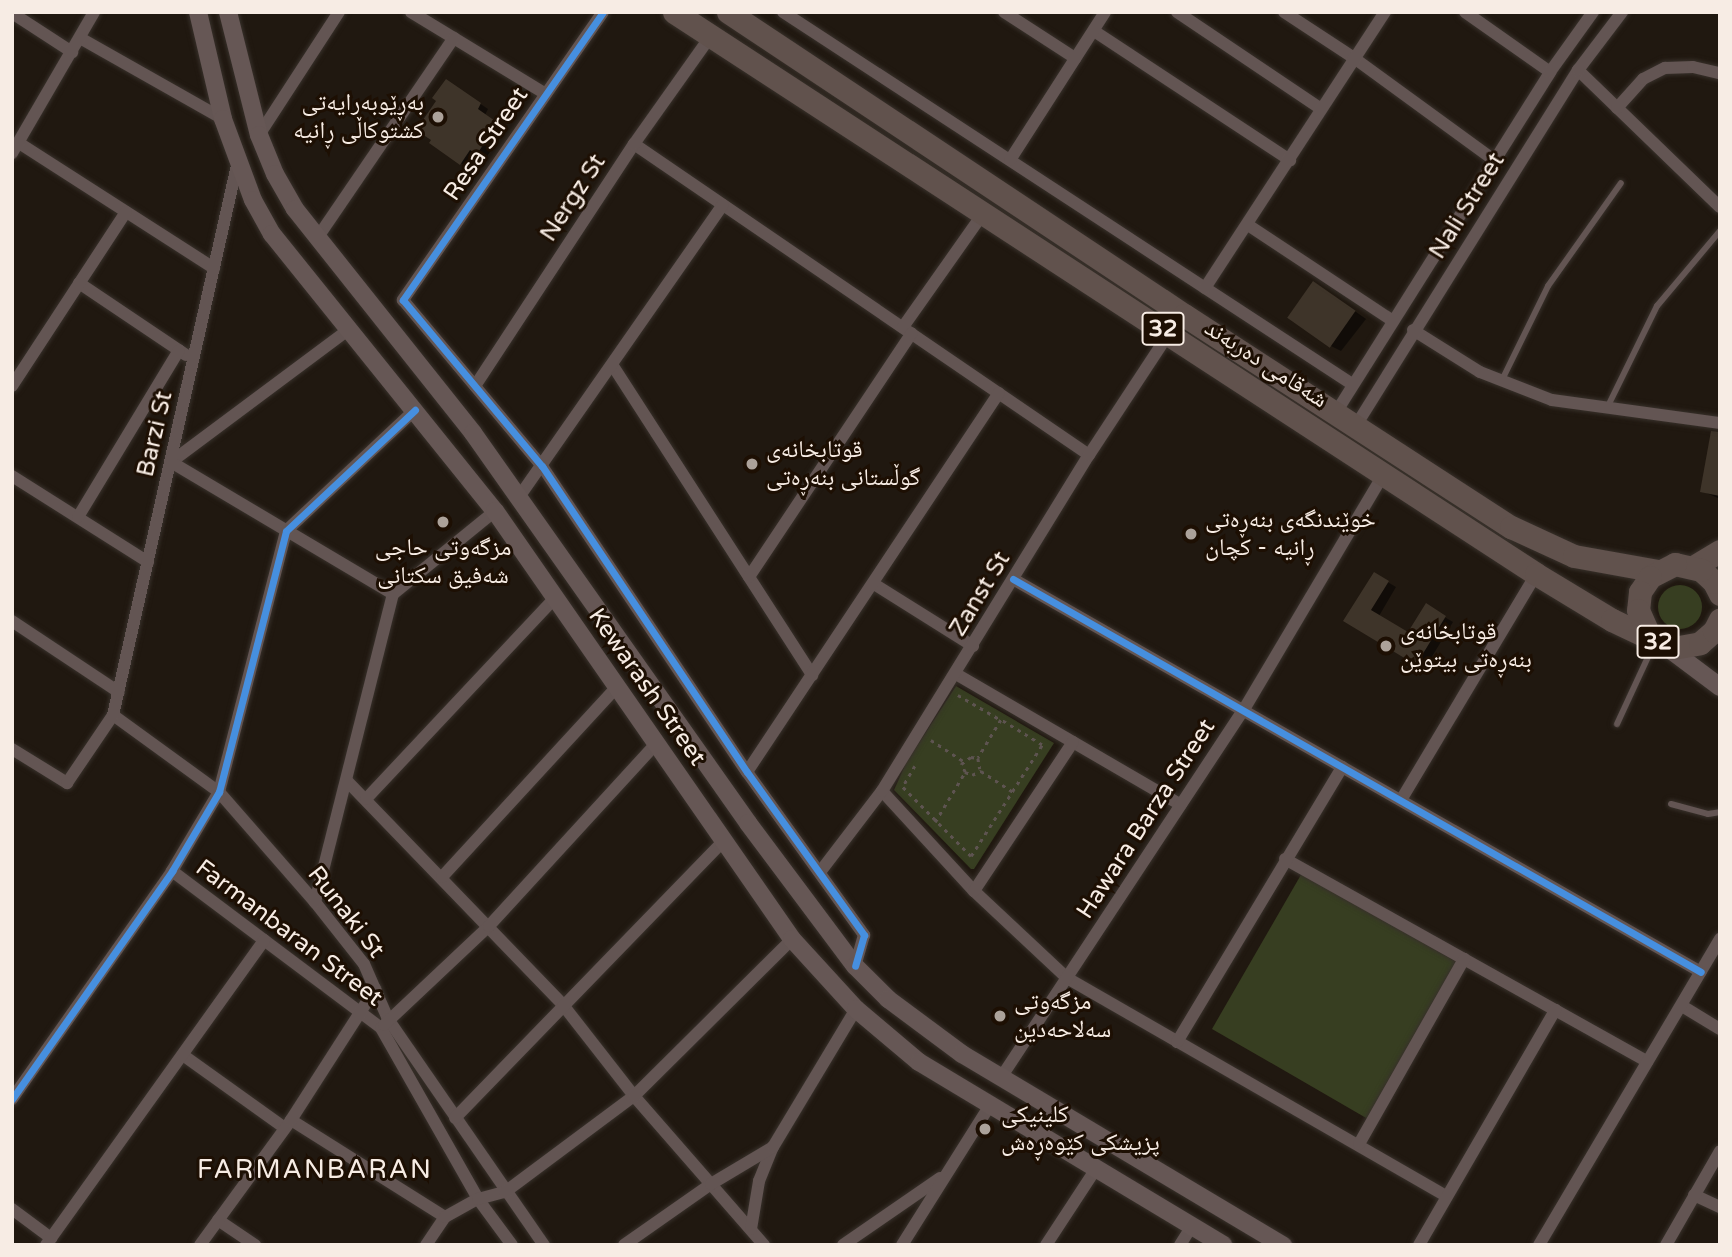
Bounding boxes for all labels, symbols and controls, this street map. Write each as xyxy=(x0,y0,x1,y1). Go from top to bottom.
street label: Resa Street xyxy=(438,82,534,206)
place label: بەڕێوبەرایەتی کشتوکاڵی ڕانیە xyxy=(293,89,424,145)
marker: بەڕێوبەرایەتی کشتوکاڵی ڕانیە xyxy=(430,109,446,125)
street label: Nali Street xyxy=(1423,148,1511,264)
street label: Nergz St xyxy=(534,149,612,247)
road number: 32 xyxy=(1140,310,1186,348)
street label: شەقامی دەربەند xyxy=(1199,314,1333,414)
street label: Barzi St xyxy=(131,388,179,480)
place label: قوتابخانه‌ی گوڵستانی بنه‌ڕه‌تی xyxy=(766,436,920,492)
marker: قوتابخانه‌ی گوڵستانی بنه‌ڕه‌تی xyxy=(744,456,760,472)
place label: خوێندنگەی بنەڕەتی ڕانیە - کچان xyxy=(1205,506,1376,562)
marker: مزگەوتی حاجی شەفیق سکتانی xyxy=(435,514,451,530)
marker: خوێندنگەی بنەڕەتی ڕانیە - کچان xyxy=(1183,526,1199,542)
place label: مزگەوتی حاجی شەفیق سکتانی xyxy=(375,534,511,590)
street label: Zanst St xyxy=(944,546,1016,642)
street label: Kewarash Street xyxy=(582,603,712,771)
place label: قوتابخانەی بنەڕەتی بیتوێن xyxy=(1400,618,1532,674)
road number: 32 xyxy=(1635,622,1681,662)
marker: قوتابخانەی بنەڕەتی بیتوێن xyxy=(1378,638,1394,654)
street label: Hawara Barza Street xyxy=(1071,714,1221,924)
street label: Farmanbaran Street xyxy=(190,853,388,1013)
street label: Runaki St xyxy=(301,860,391,964)
place label: مزگەوتی سەلاحەدین xyxy=(1014,988,1111,1044)
marker: مزگەوتی سەلاحەدین xyxy=(992,1008,1008,1024)
place label: كلینیكی پزیشكی كێوەڕەش xyxy=(1001,1101,1160,1157)
marker: كلینیكی پزیشكی كێوەڕەش xyxy=(975,1119,995,1139)
district label: FARMANBARAN xyxy=(198,1154,432,1186)

